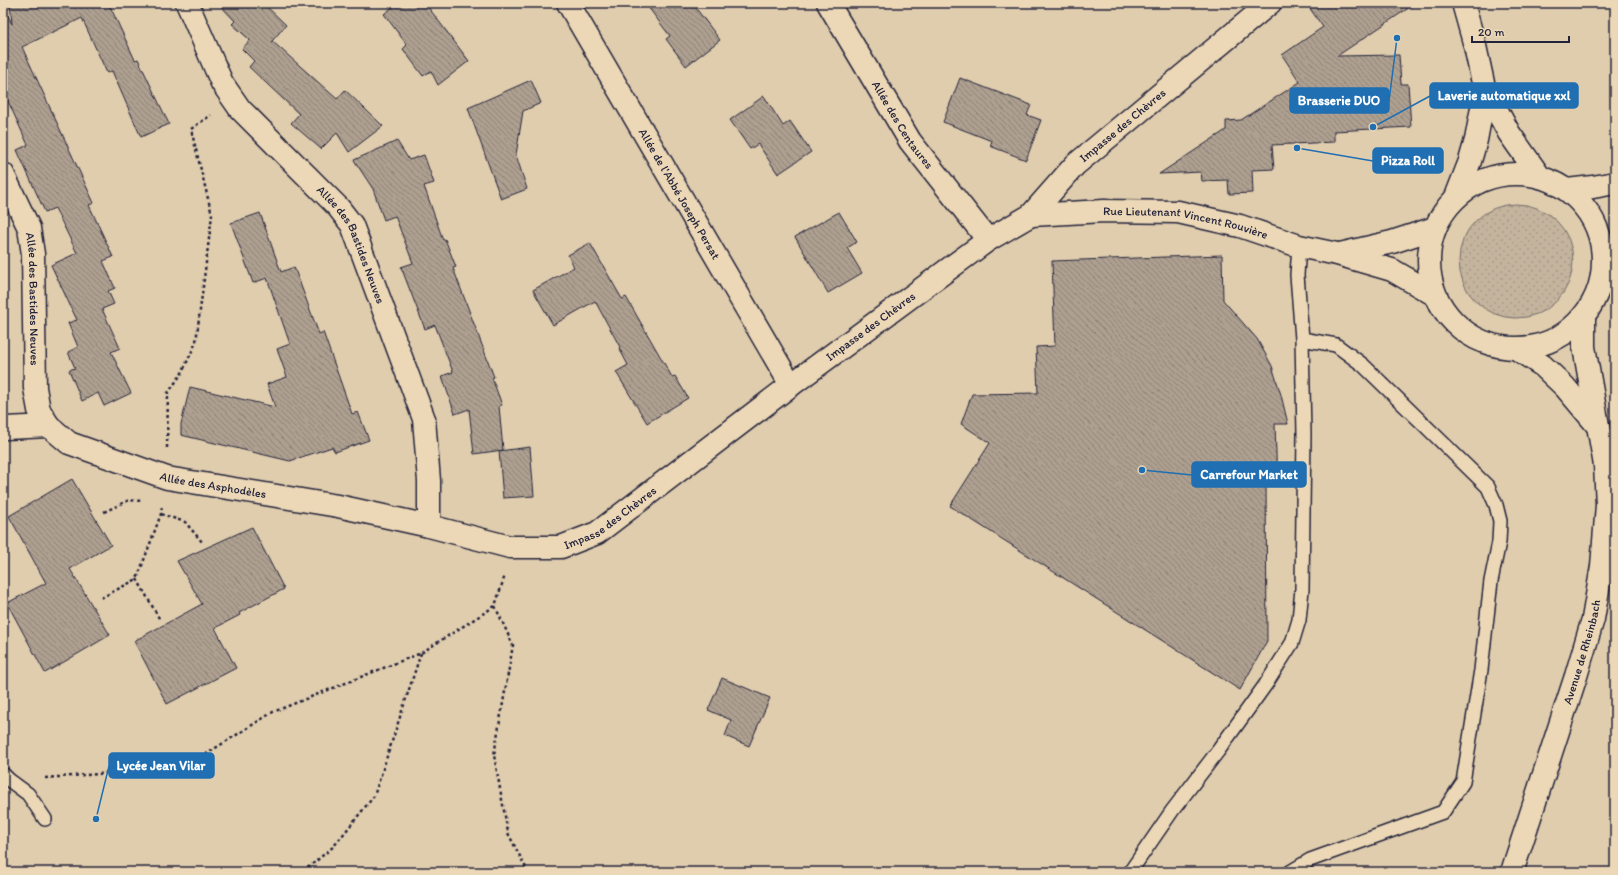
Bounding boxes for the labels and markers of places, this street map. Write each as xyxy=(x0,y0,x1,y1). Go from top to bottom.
callout: Laverie automatique xxl xyxy=(1430,83,1578,108)
callout: Brasserie DUO xyxy=(1290,88,1389,113)
callout: Pizza Roll xyxy=(1373,148,1443,173)
callout: Carrefour Market xyxy=(1192,462,1306,487)
callout: Lycée Jean Vilar xyxy=(109,753,214,778)

